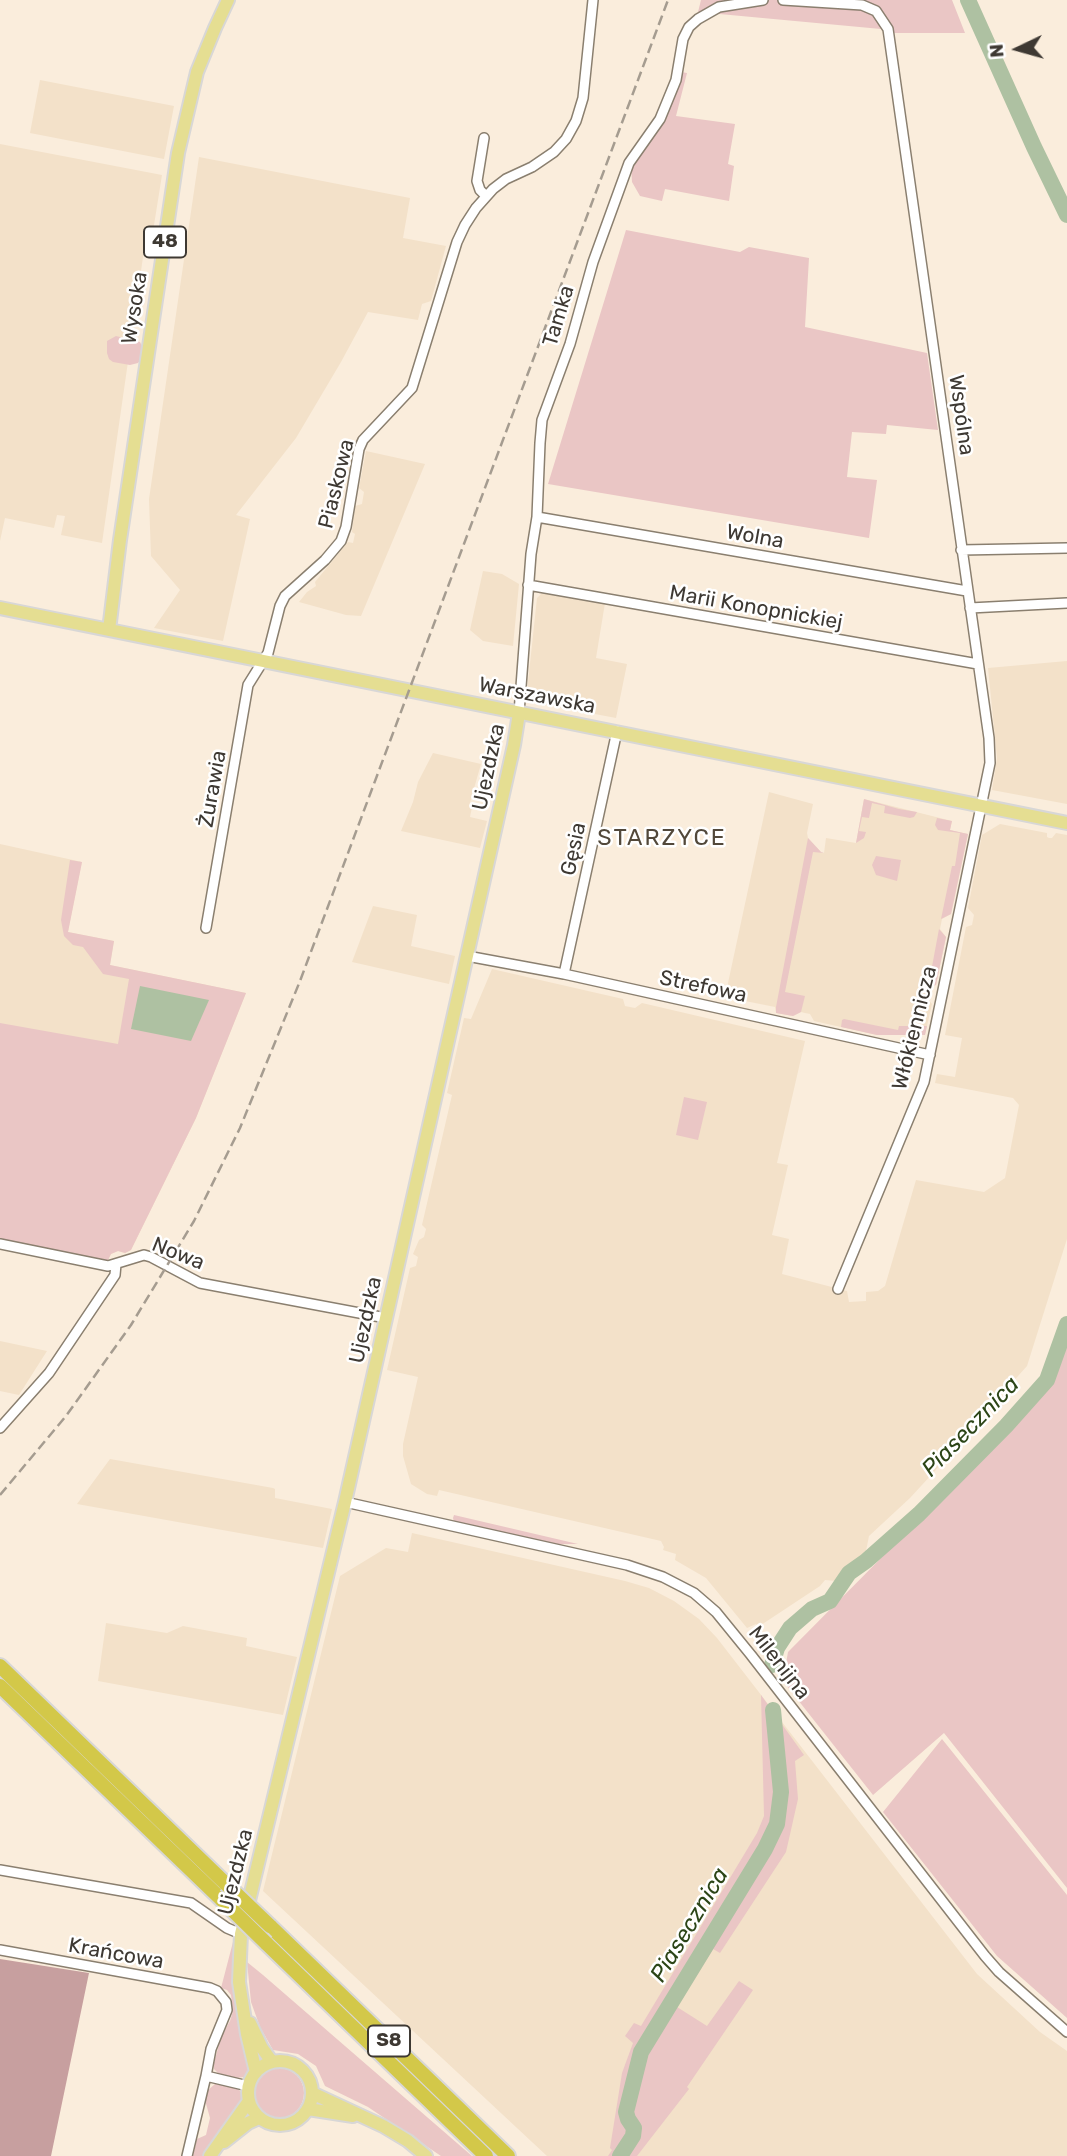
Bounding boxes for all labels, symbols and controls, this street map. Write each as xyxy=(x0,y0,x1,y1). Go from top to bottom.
north arrow xyxy=(983,14,1053,84)
text: N xyxy=(985,43,1009,59)
road number: 48 xyxy=(144,226,186,258)
street label: Wysoka xyxy=(117,270,153,346)
street label: Tamka xyxy=(538,282,580,350)
street label: Wspólna xyxy=(943,373,979,457)
street label: Piaskowa xyxy=(314,437,360,531)
street label: Wolna xyxy=(724,520,786,554)
street label: Marii Konopnickiej xyxy=(667,580,845,636)
street label: Warszawska xyxy=(476,672,598,720)
street label: Ujezdzka xyxy=(468,721,510,813)
street label: Żurawia xyxy=(194,749,232,829)
street label: Gęsia xyxy=(556,820,592,878)
district label: STARZYCE xyxy=(598,824,726,852)
street label: Włókiennicza xyxy=(887,963,943,1093)
street label: Strefowa xyxy=(657,965,749,1009)
street label: Nowa xyxy=(148,1232,208,1276)
street label: Ujezdzka xyxy=(345,1274,387,1366)
water label: Piasecznica xyxy=(916,1371,1026,1483)
street label: Milenijna xyxy=(743,1621,815,1705)
street label: Ujezdzka xyxy=(213,1826,259,1918)
water label: Piasecznica xyxy=(645,1863,735,1987)
street label: Krańcowa xyxy=(66,1933,166,1975)
road number: S8 xyxy=(368,2025,410,2056)

